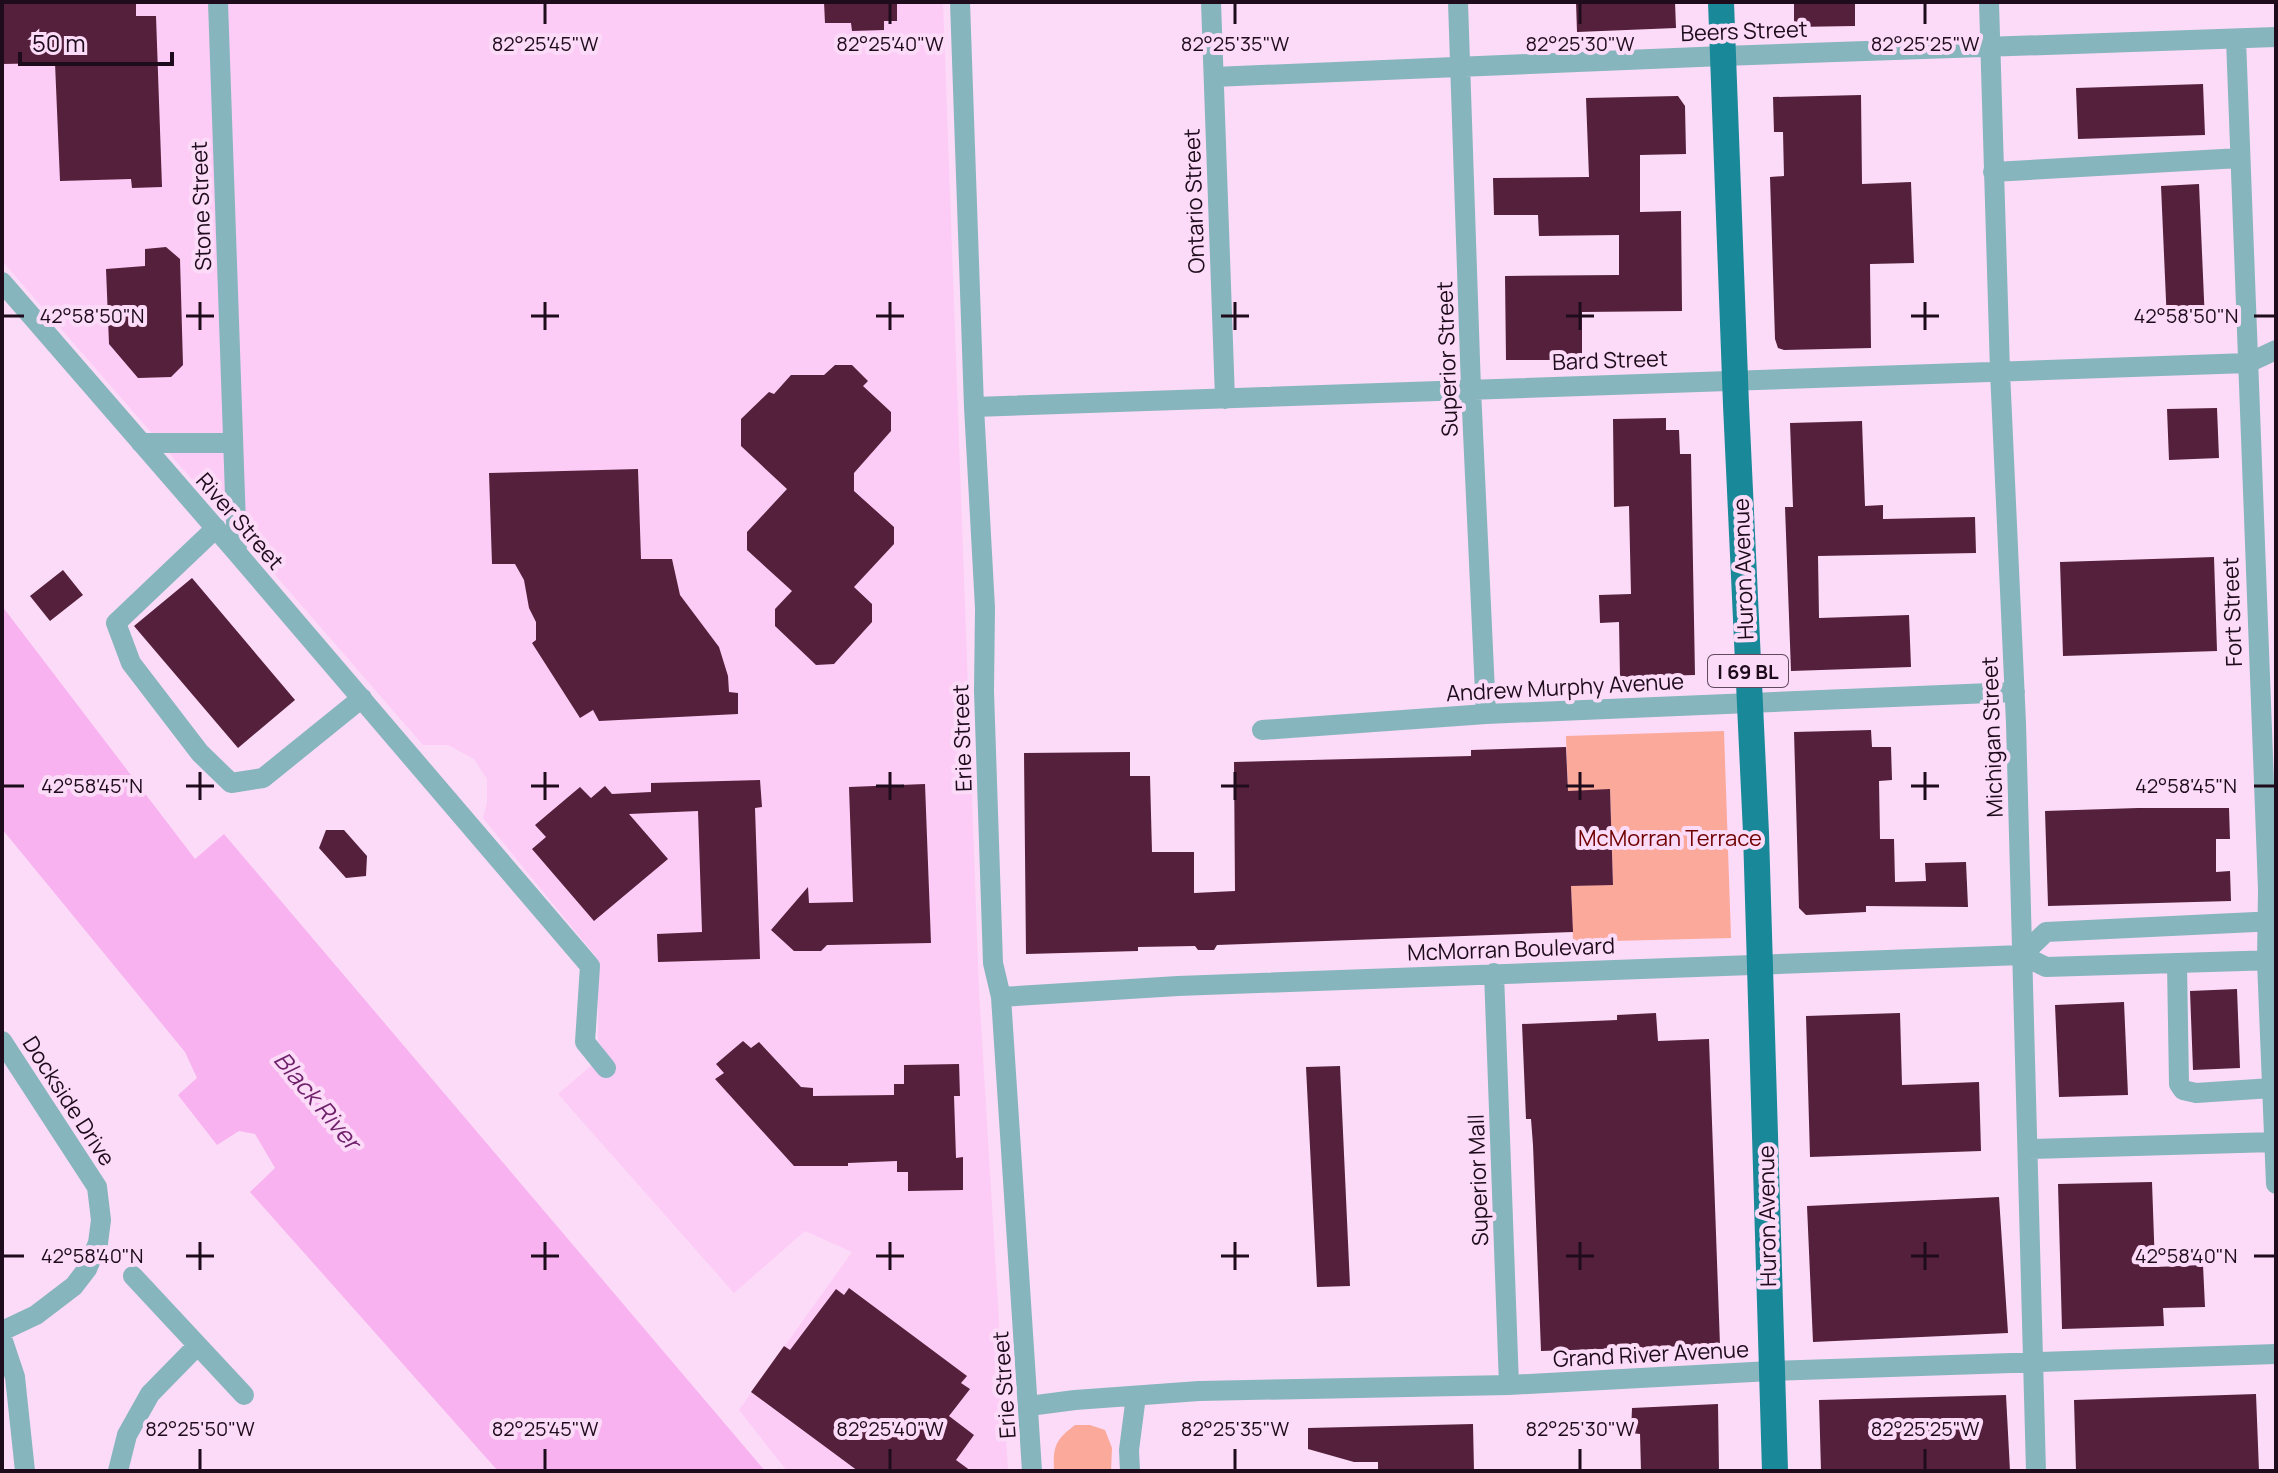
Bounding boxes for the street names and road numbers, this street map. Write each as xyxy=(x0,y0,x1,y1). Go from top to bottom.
street label: Beers Street xyxy=(1680,14,1808,48)
street label: Ontario Street xyxy=(1176,128,1212,274)
street label: Stone Street xyxy=(184,140,218,271)
street label: Superior Street xyxy=(1429,281,1465,437)
street label: Bard Street xyxy=(1552,343,1668,377)
street label: River Street xyxy=(189,466,291,576)
street label: Huron Avenue xyxy=(1726,498,1760,640)
street label: Fort Street xyxy=(2215,557,2249,667)
road number: I 69 BL xyxy=(1708,655,1788,687)
street label: Michigan Street xyxy=(1974,656,2010,818)
street label: Andrew Murphy Avenue xyxy=(1445,666,1685,708)
street label: Erie Street xyxy=(945,684,979,792)
street label: McMorran Boulevard xyxy=(1407,930,1615,968)
street label: Dockside Drive xyxy=(16,1030,122,1172)
street label: Superior Mall xyxy=(1461,1114,1495,1246)
street label: Huron Avenue xyxy=(1751,1145,1783,1287)
street label: Erie Street xyxy=(985,1330,1023,1440)
street label: Grand River Avenue xyxy=(1552,1334,1750,1374)

